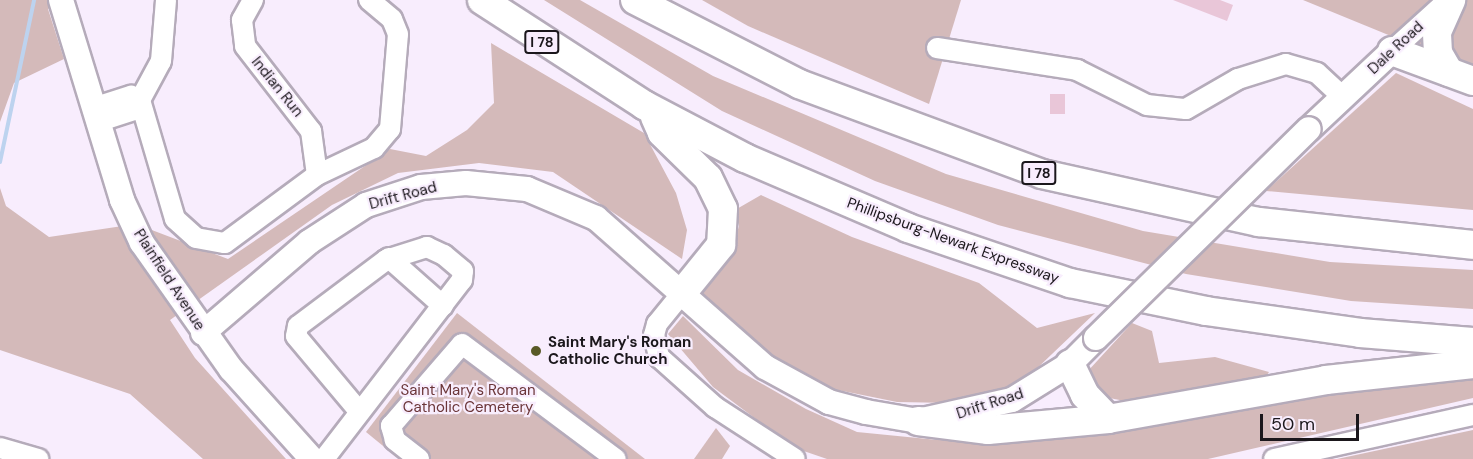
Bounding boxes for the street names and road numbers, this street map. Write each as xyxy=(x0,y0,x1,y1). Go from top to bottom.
street label: Dale Road xyxy=(1365,18,1427,78)
road number: I 78 xyxy=(524,31,560,53)
street label: Indian Run xyxy=(247,53,307,121)
road number: I 78 xyxy=(1021,162,1057,184)
street label: Drift Road xyxy=(367,178,439,214)
street label: Phillipsburg-Newark Expressway xyxy=(845,194,1061,288)
street label: Plainfield Avenue xyxy=(130,226,208,334)
street label: Drift Road xyxy=(954,385,1026,423)

